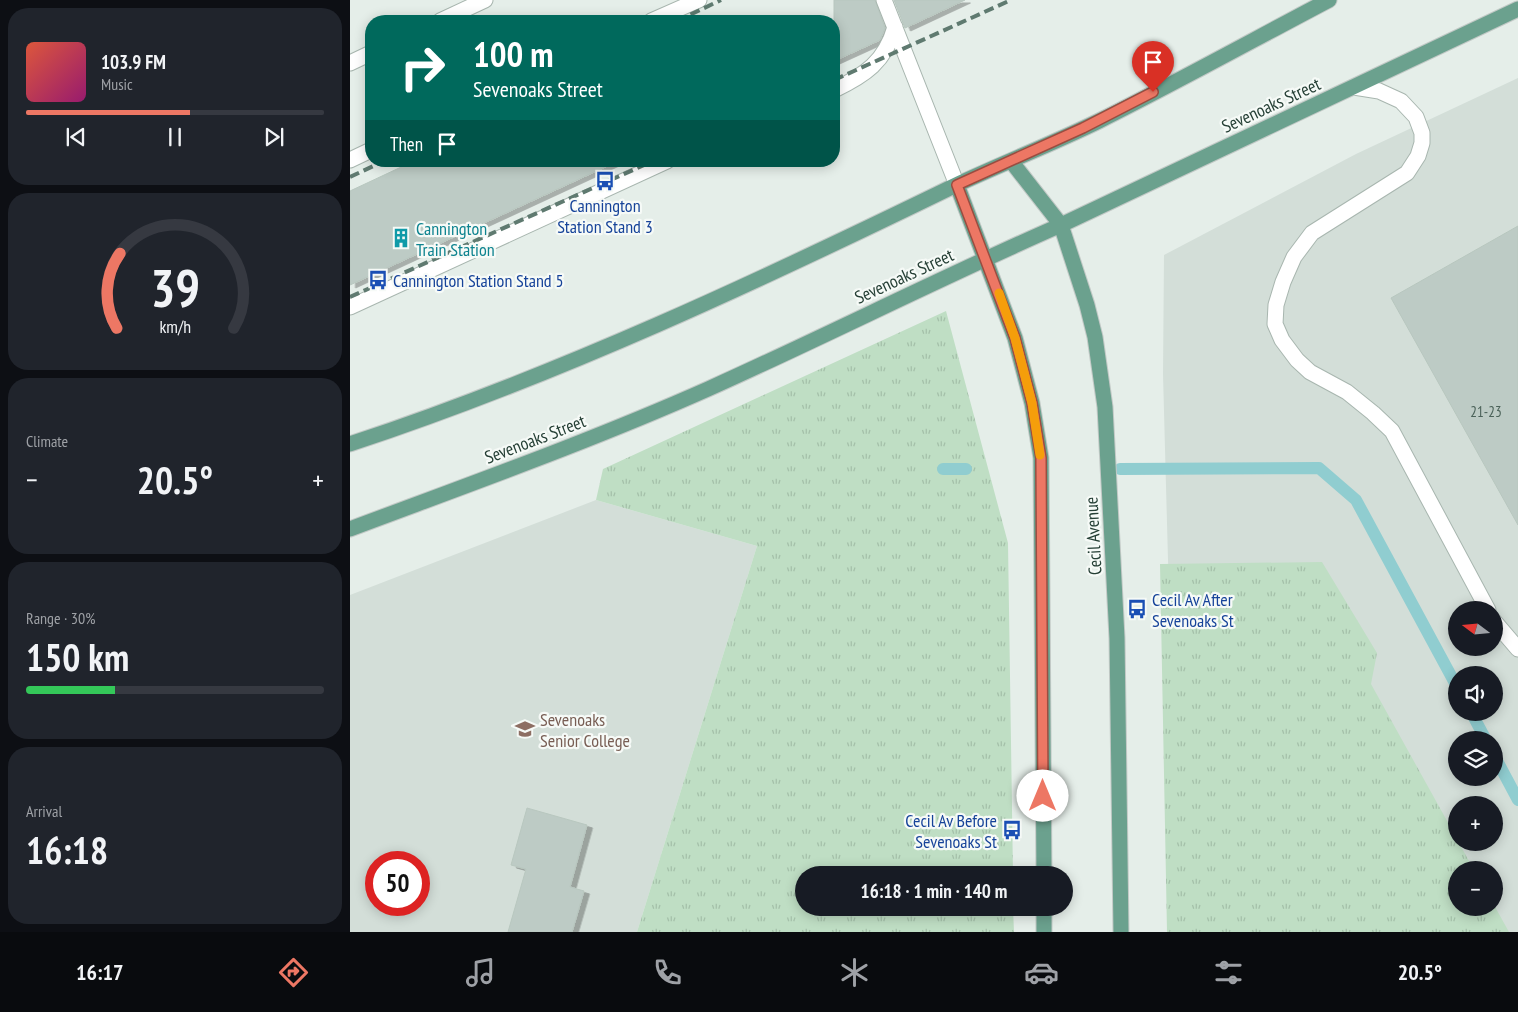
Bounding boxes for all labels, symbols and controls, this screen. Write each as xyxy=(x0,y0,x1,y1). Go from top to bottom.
text: 100 m xyxy=(473,31,554,77)
icon: right xyxy=(390,35,455,100)
pin xyxy=(1132,41,1174,92)
icon: arrive xyxy=(1139,48,1167,76)
text: 103.9 FM xyxy=(101,50,166,74)
street label: Sevenoaks Street xyxy=(1218,72,1324,138)
text: Music xyxy=(101,74,133,94)
text: Sevenoaks Street xyxy=(473,75,603,103)
icon: previous xyxy=(62,123,90,151)
icon: pause xyxy=(161,123,189,151)
icon: next xyxy=(260,123,288,151)
icon: arrive xyxy=(433,130,461,158)
text: Then xyxy=(390,132,423,156)
bus stop icon: Cannington Station Stand 3 xyxy=(594,170,616,192)
place label: Cannington Station Stand 3 xyxy=(557,194,653,238)
place label: Cannington Train Station xyxy=(416,217,495,261)
building icon: Cannington Train Station xyxy=(390,227,412,249)
street label: Sevenoaks Street xyxy=(851,243,957,309)
text: 39 xyxy=(150,254,200,321)
bus stop icon: Cannington Station Stand 5 xyxy=(367,269,389,291)
place label: Cannington Station Stand 5 xyxy=(393,269,564,292)
text: km/h xyxy=(159,315,191,338)
house number: 21-23 xyxy=(1470,402,1502,421)
street label: Sevenoaks Street xyxy=(481,409,589,469)
text: Climate xyxy=(26,431,68,451)
text: 20.5° xyxy=(137,455,213,504)
text: − xyxy=(26,461,38,498)
text: + xyxy=(312,461,324,498)
street label: Cecil Avenue xyxy=(1079,496,1107,576)
place label: Cecil Av After Sevenoaks St xyxy=(1152,588,1234,632)
bus stop icon: Cecil Av After Sevenoaks St xyxy=(1126,598,1148,620)
north arrow xyxy=(1448,601,1502,656)
map controls xyxy=(1448,601,1503,916)
text: Range · 30% xyxy=(26,608,95,628)
text: 150 km xyxy=(26,632,129,681)
button: sound xyxy=(1448,666,1503,721)
place label: Sevenoaks Senior College xyxy=(540,708,630,752)
school or university icon: Sevenoaks Senior College xyxy=(514,718,536,740)
button: layers xyxy=(1448,731,1503,786)
position arrow xyxy=(1016,769,1068,821)
button: + xyxy=(1448,796,1503,851)
text: Arrival xyxy=(26,801,62,821)
place label: Cecil Av Before Sevenoaks St xyxy=(905,809,997,853)
bus stop icon: Cecil Av Before Sevenoaks St xyxy=(1001,819,1023,841)
text: 16:18 xyxy=(26,825,108,874)
speed limit sign: 50 xyxy=(365,851,430,916)
button: − xyxy=(1448,861,1503,916)
text: 16:18 · 1 min · 140 m xyxy=(861,879,1007,903)
icon: directions xyxy=(276,955,311,990)
icon: music xyxy=(463,955,498,990)
icon: phone xyxy=(650,955,685,990)
icon: climate xyxy=(837,955,872,990)
icon: car xyxy=(1024,955,1059,990)
icon: filters xyxy=(1211,955,1246,990)
text: 16:17 xyxy=(76,958,124,986)
text: 20.5° xyxy=(1398,958,1442,986)

